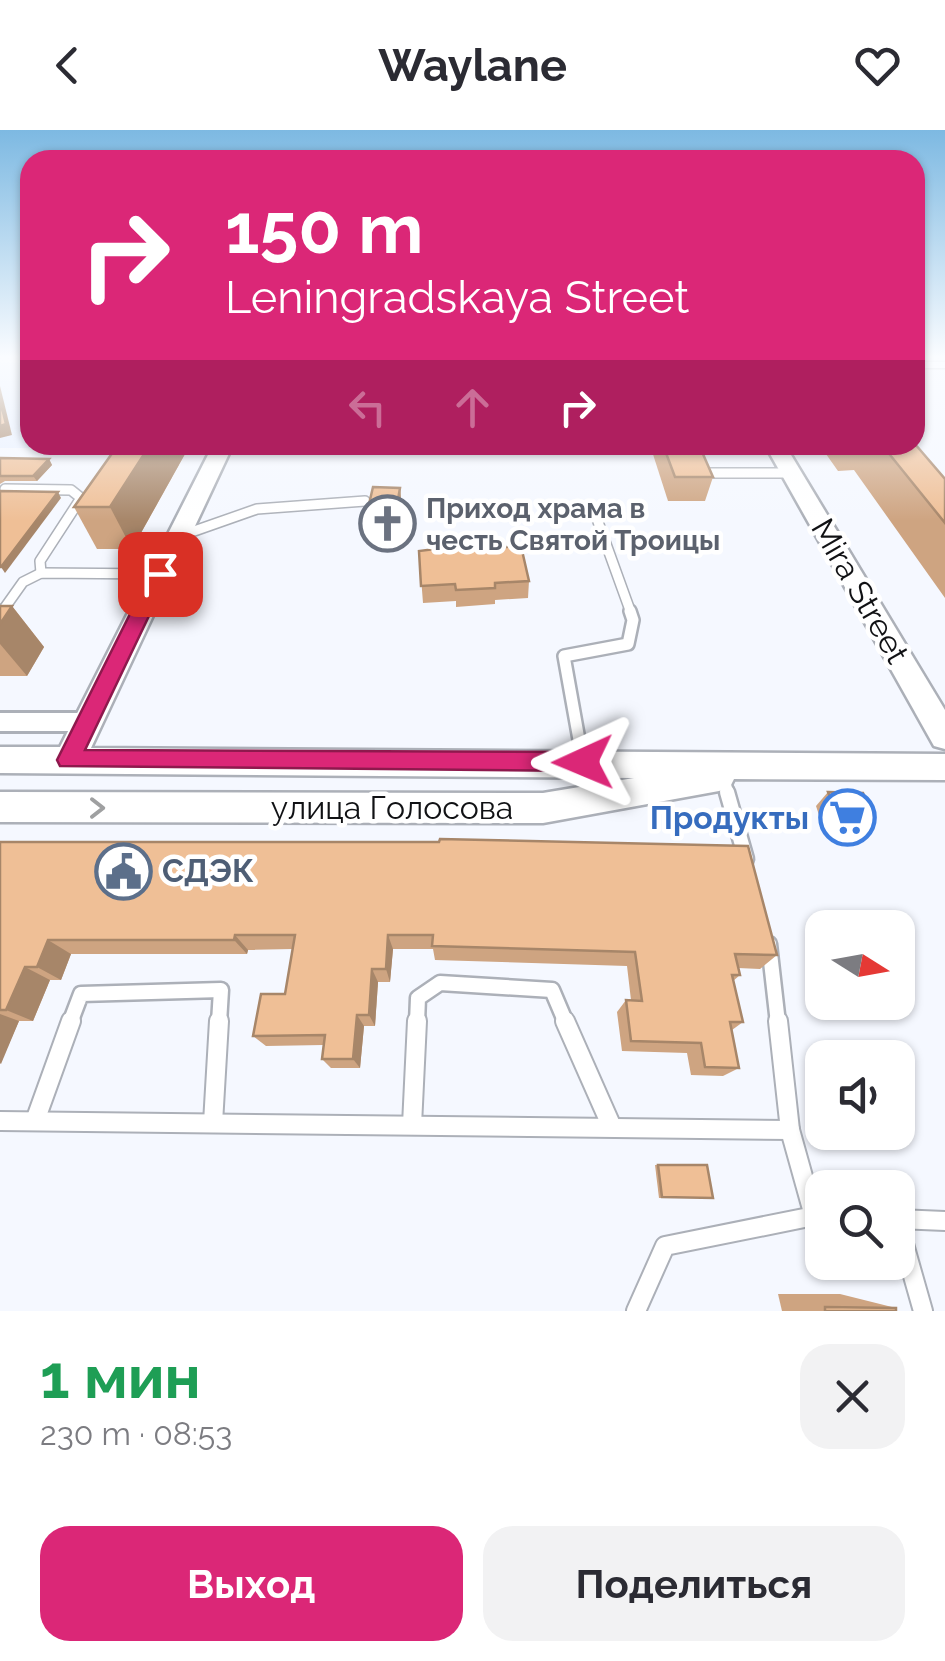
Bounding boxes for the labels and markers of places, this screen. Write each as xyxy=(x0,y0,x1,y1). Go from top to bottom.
place label: Приход храма в честь Святой Троицы xyxy=(426,492,720,557)
church icon: Приход храма в честь Святой Троицы xyxy=(357,494,417,554)
pin xyxy=(118,532,203,617)
supermarket icon: Продукты xyxy=(818,788,878,848)
place label: Продукты xyxy=(650,799,809,836)
public building icon: СДЭК xyxy=(93,841,153,901)
place label: СДЭК xyxy=(162,852,254,889)

